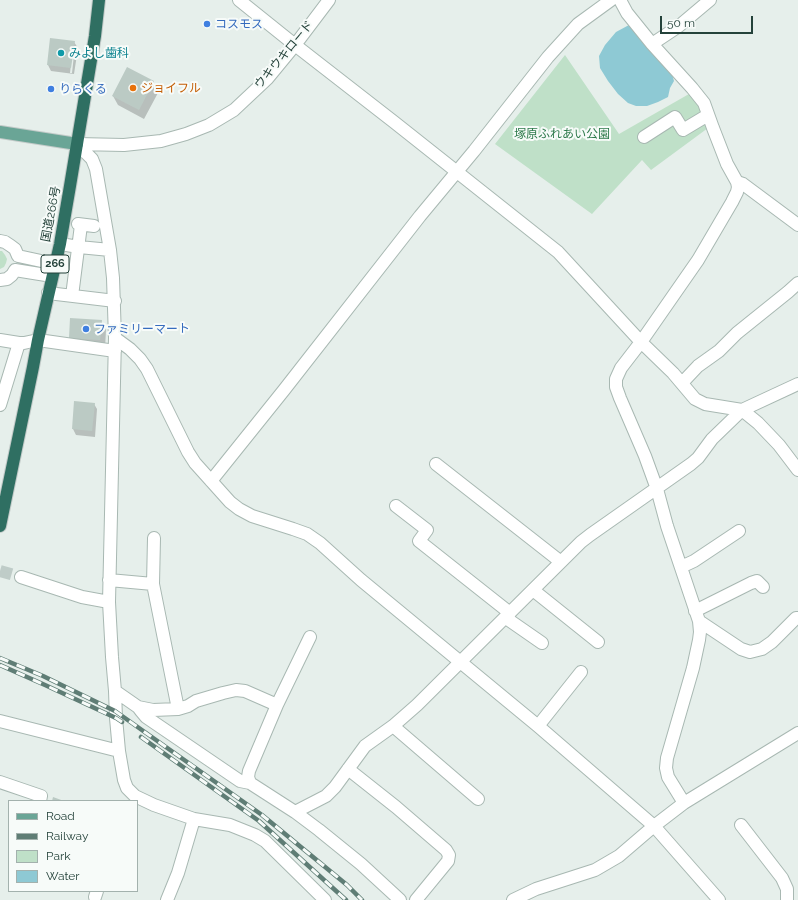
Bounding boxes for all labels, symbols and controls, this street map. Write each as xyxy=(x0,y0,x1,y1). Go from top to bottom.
scale bar xyxy=(662,8,755,34)
text: 50 m xyxy=(667,16,695,30)
place label: コスモス xyxy=(215,17,263,31)
street label: ウキウキロード xyxy=(251,18,317,92)
marker: コスモス xyxy=(202,19,212,29)
place label: みよし歯科 xyxy=(69,46,129,60)
marker: みよし歯科 xyxy=(56,48,66,58)
place label: ジョイフル xyxy=(141,81,201,95)
place label: りらくる xyxy=(59,82,107,96)
marker: ジョイフル xyxy=(128,83,138,93)
marker: りらくる xyxy=(46,84,56,94)
park label: 塚原ふれあい公園 xyxy=(514,127,610,141)
street label: 国道266号 xyxy=(39,185,63,243)
road number: 266 xyxy=(41,255,69,273)
place label: ファミリーマート xyxy=(94,322,190,336)
marker: ファミリーマート xyxy=(81,324,91,334)
legend xyxy=(8,800,138,892)
text: Road xyxy=(46,809,75,823)
text: Railway xyxy=(46,829,88,843)
text: Park xyxy=(46,849,71,863)
text: Water xyxy=(46,869,80,883)

